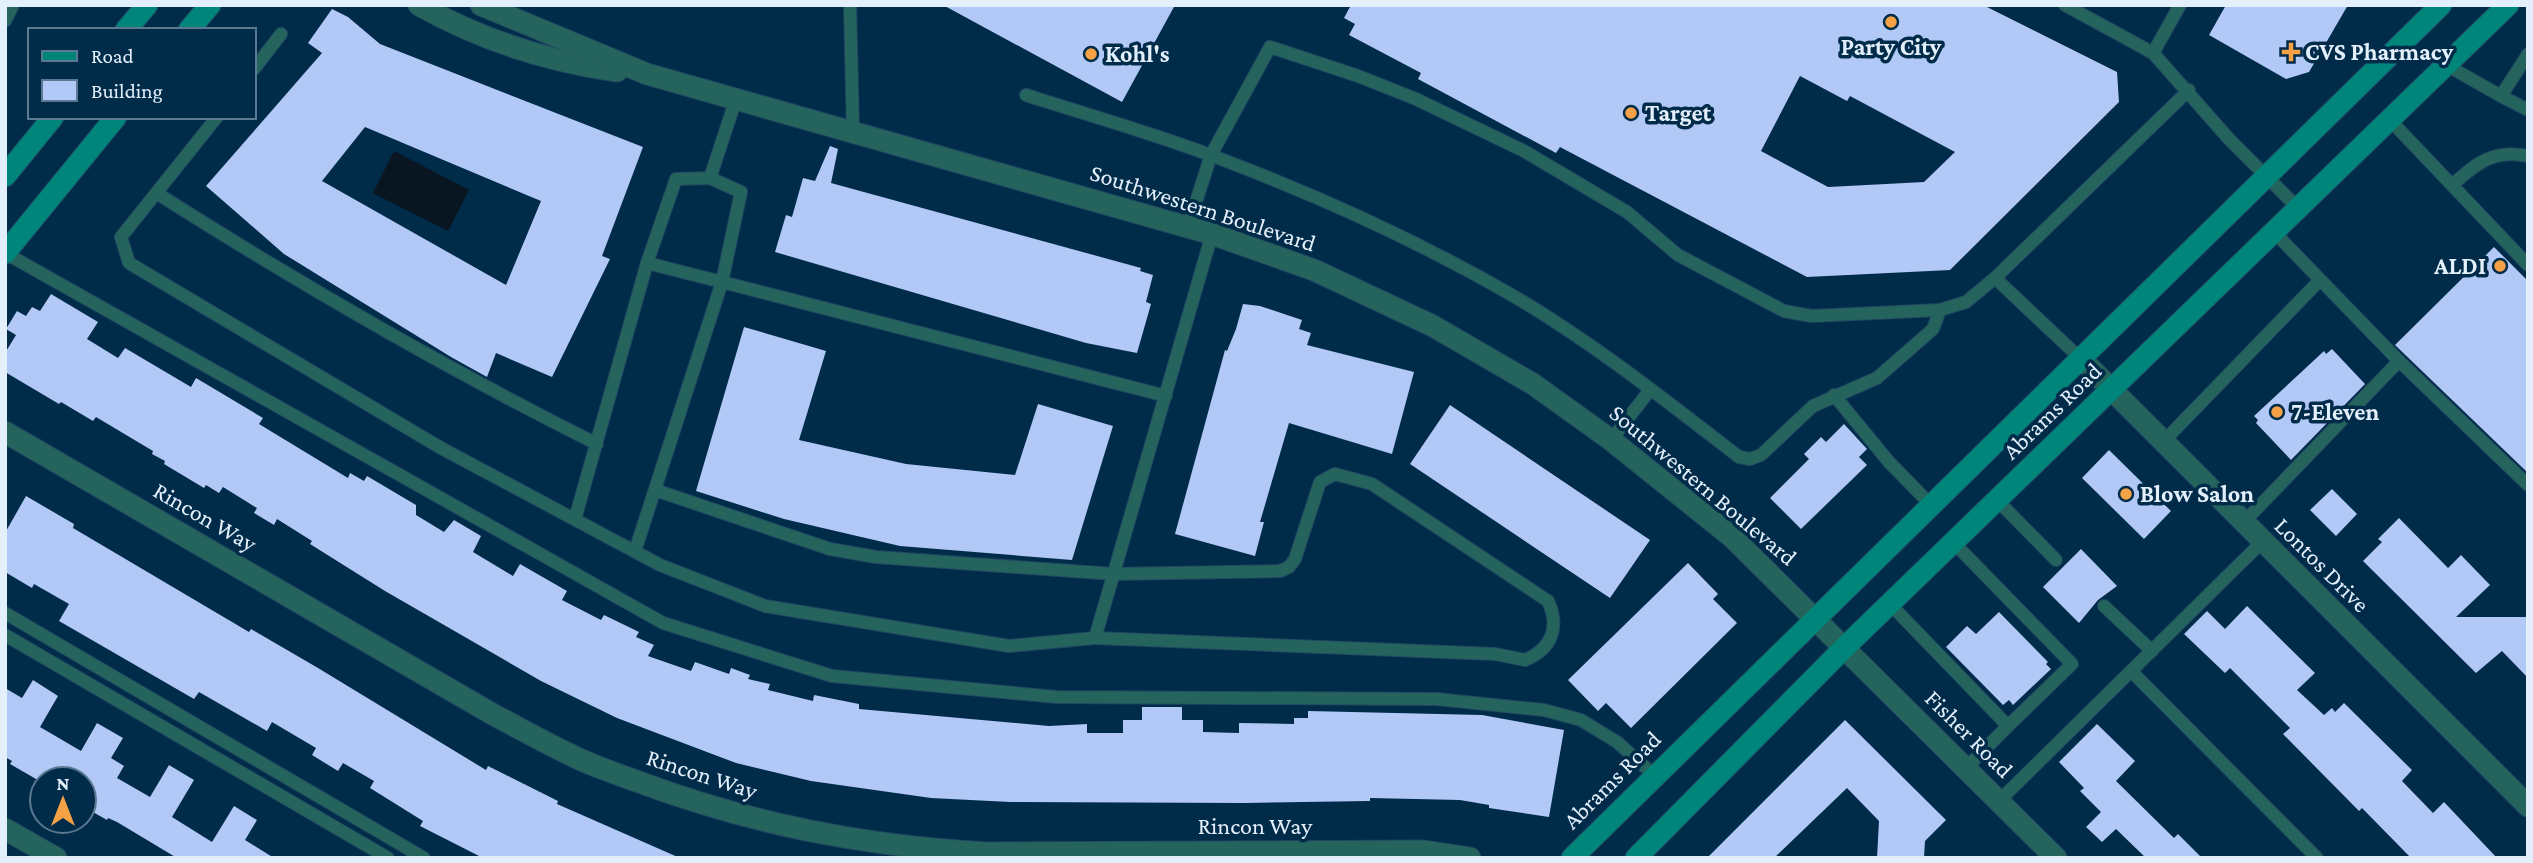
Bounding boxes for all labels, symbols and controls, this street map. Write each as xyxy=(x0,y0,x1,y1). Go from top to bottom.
marker: Party City xyxy=(1883,14,1899,30)
legend xyxy=(28,28,256,119)
place label: Party City xyxy=(1841,33,1942,60)
place label: CVS Pharmacy xyxy=(2305,38,2454,65)
place label: Kohl's xyxy=(1105,40,1170,67)
text: Road xyxy=(91,44,134,68)
marker: CVS Pharmacy xyxy=(2283,44,2299,60)
marker: Kohl's xyxy=(1083,46,1099,62)
text: Building xyxy=(91,79,163,103)
place label: Target xyxy=(1645,99,1712,126)
marker: Target xyxy=(1623,105,1639,121)
street label: Southwestern Boulevard xyxy=(1087,158,1320,257)
place label: ALDI xyxy=(2433,252,2486,279)
marker: ALDI xyxy=(2492,258,2508,274)
street label: Abrams Road xyxy=(1997,357,2107,464)
place label: 7-Eleven xyxy=(2291,398,2379,425)
street label: Southwestern Boulevard xyxy=(1604,399,1802,571)
marker: 7-Eleven xyxy=(2269,404,2285,420)
street label: Rincon Way xyxy=(149,476,262,557)
place label: Blow Salon xyxy=(2140,480,2254,507)
marker: Blow Salon xyxy=(2118,486,2134,502)
street label: Lontos Drive xyxy=(2269,512,2375,618)
street label: Fisher Road xyxy=(1920,684,2019,783)
street label: Abrams Road xyxy=(1557,725,1666,834)
street label: Rincon Way xyxy=(643,743,762,804)
north arrow xyxy=(28,765,98,835)
text: N xyxy=(57,773,70,794)
street label: Rincon Way xyxy=(1198,812,1313,839)

